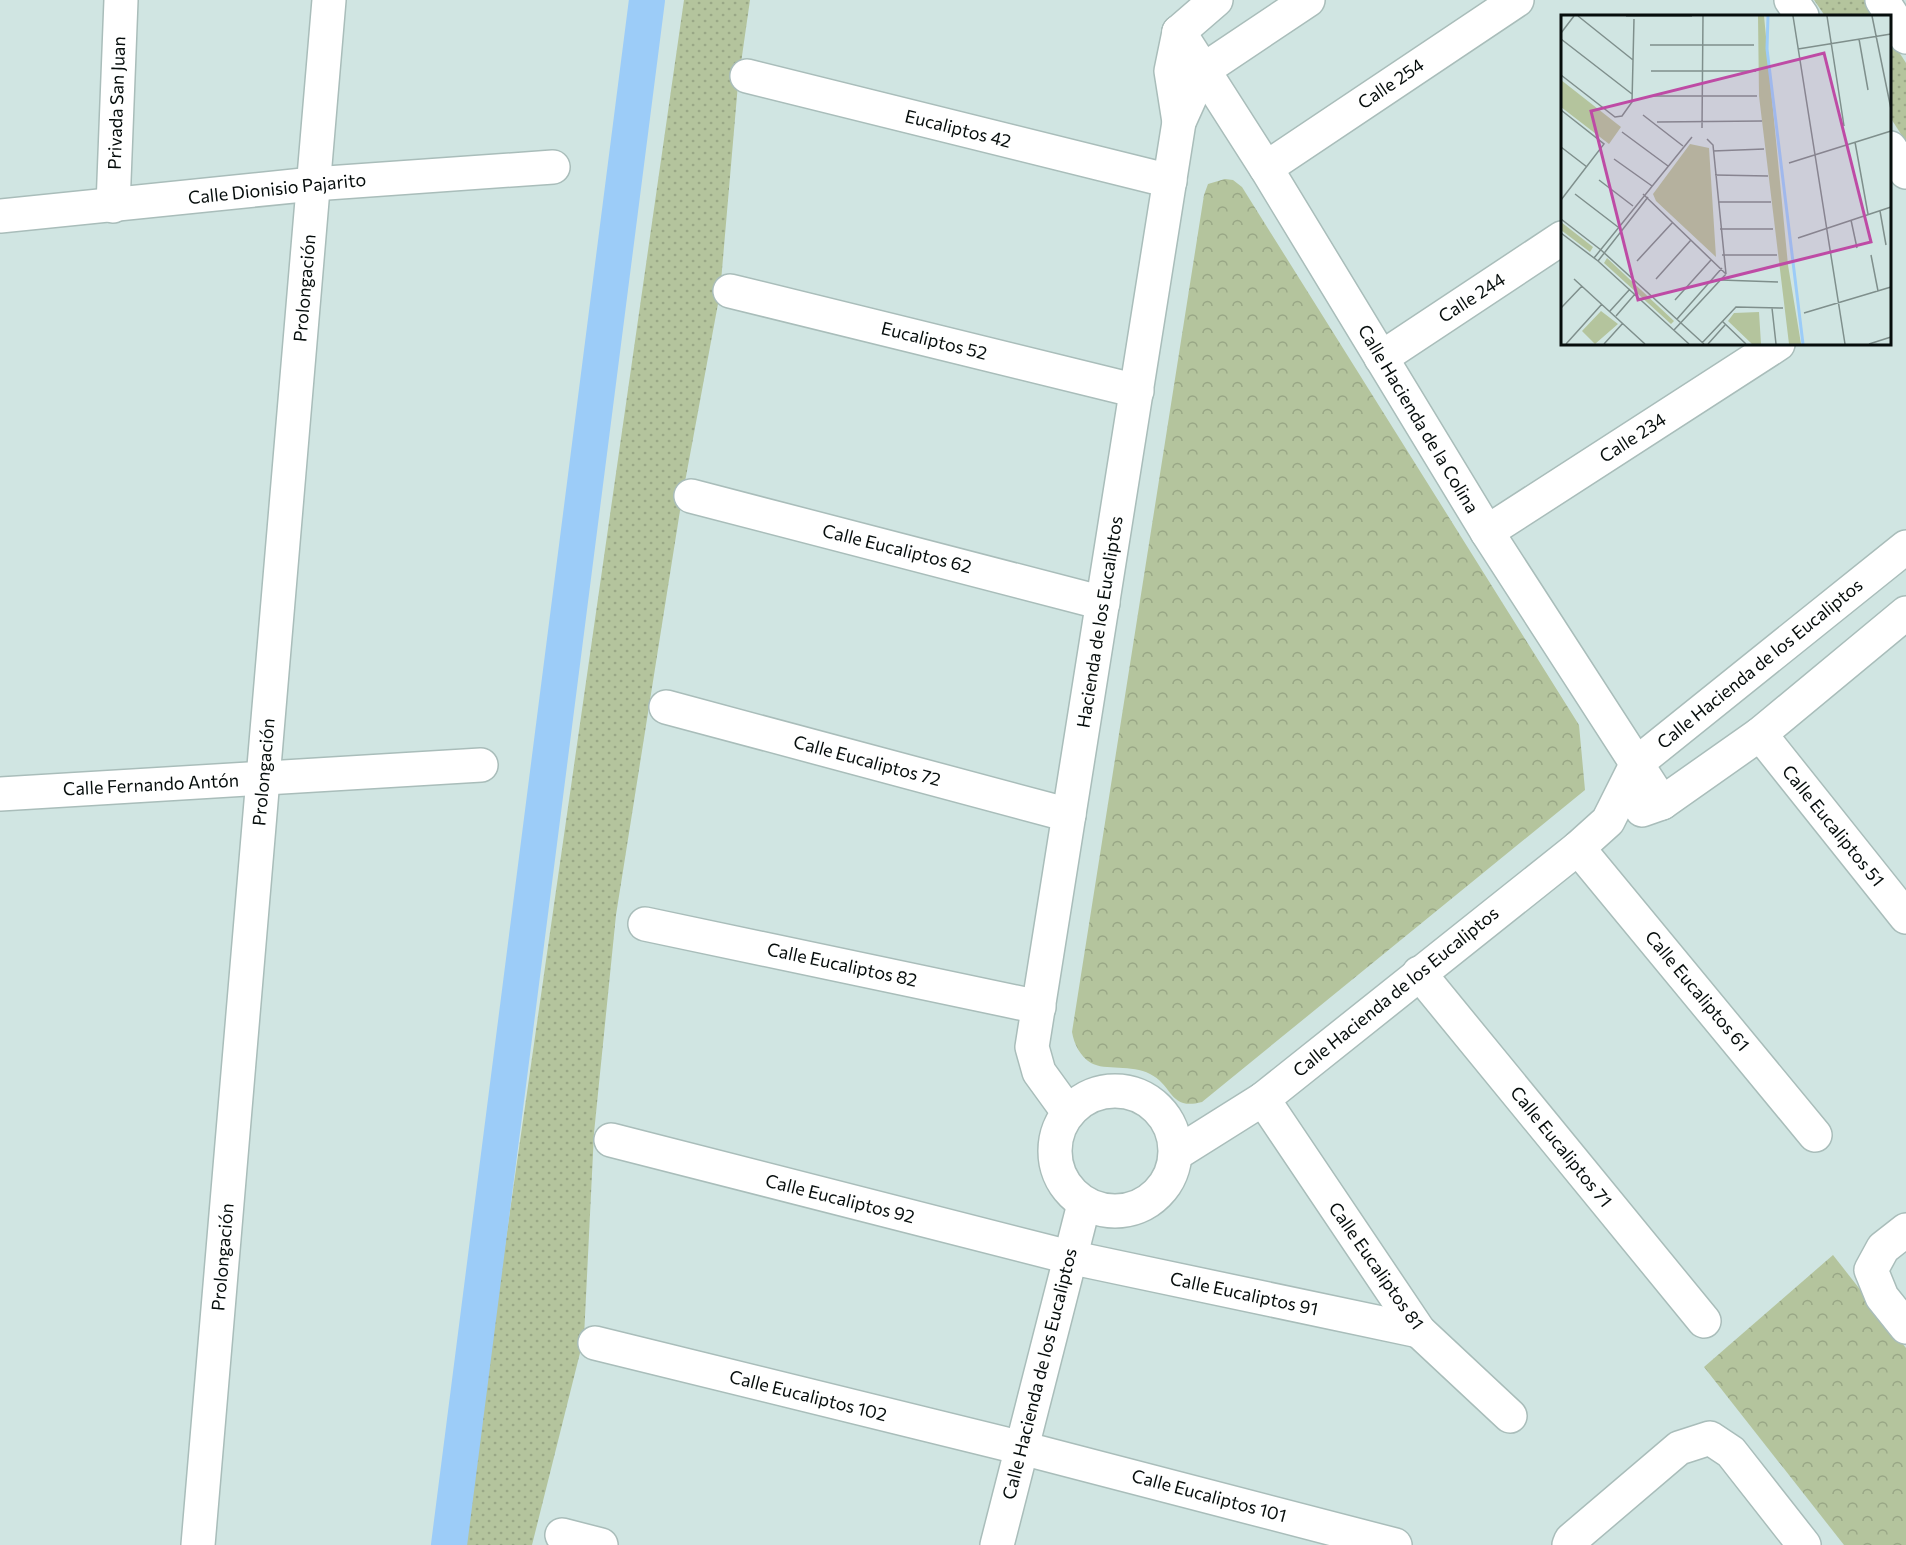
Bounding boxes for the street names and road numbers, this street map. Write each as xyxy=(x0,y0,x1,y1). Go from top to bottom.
street label: Privada San Juan xyxy=(103,36,129,170)
street label: Calle 254 xyxy=(1353,53,1428,113)
street label: Eucaliptos 42 xyxy=(903,104,1014,152)
street label: Calle Dionisio Pajarito xyxy=(187,168,367,208)
street label: Prolongación xyxy=(288,233,320,343)
street label: Calle 244 xyxy=(1434,267,1509,327)
street label: Eucaliptos 52 xyxy=(879,316,990,364)
street label: Calle Hacienda de la Colina xyxy=(1354,320,1484,517)
street label: Calle 234 xyxy=(1595,407,1670,467)
street label: Hacienda de los Eucaliptos xyxy=(1071,514,1127,729)
street label: Calle Eucaliptos 62 xyxy=(820,519,974,577)
street label: Calle Hacienda de los Eucaliptos xyxy=(1652,573,1867,753)
street label: Prolongación xyxy=(247,717,279,827)
street label: Calle Eucaliptos 72 xyxy=(791,730,943,790)
street label: Calle Eucaliptos 51 xyxy=(1778,760,1890,891)
street label: Calle Fernando Antón xyxy=(62,768,239,800)
street label: Calle Hacienda de los Eucaliptos xyxy=(1288,901,1503,1081)
street label: Calle Eucaliptos 61 xyxy=(1641,926,1755,1055)
street label: Calle Eucaliptos 82 xyxy=(765,937,919,991)
street label: Calle Eucaliptos 71 xyxy=(1506,1081,1617,1211)
street label: Calle Eucaliptos 92 xyxy=(763,1169,917,1227)
street label: Calle Eucaliptos 81 xyxy=(1325,1197,1429,1333)
street label: Prolongación xyxy=(206,1202,238,1312)
street label: Calle Hacienda de los Eucaliptos xyxy=(997,1246,1081,1502)
street label: Calle Eucaliptos 91 xyxy=(1168,1267,1320,1319)
street label: Calle Eucaliptos 102 xyxy=(727,1365,889,1425)
street label: Calle Eucaliptos 101 xyxy=(1130,1464,1289,1526)

